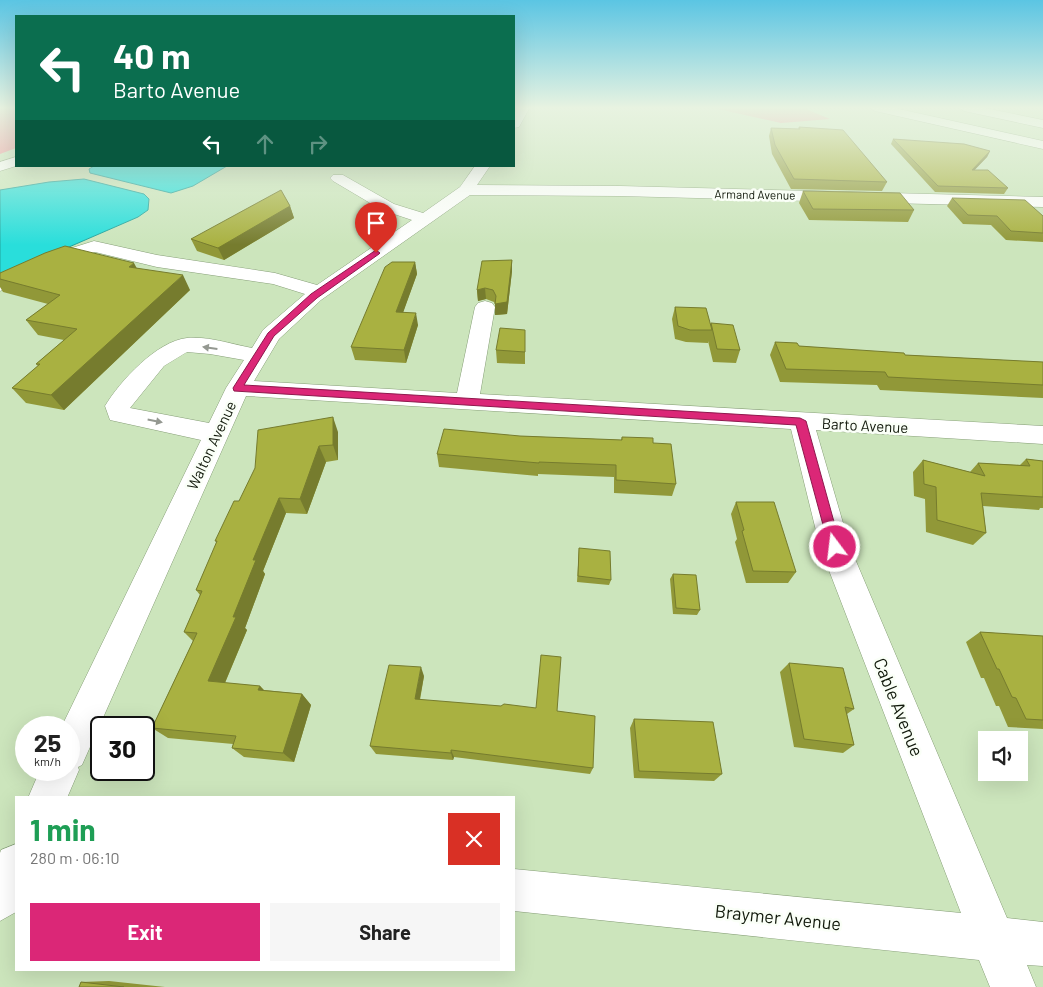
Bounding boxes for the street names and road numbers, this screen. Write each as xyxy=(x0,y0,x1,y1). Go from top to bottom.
street label: Armand Avenue xyxy=(714,186,796,202)
street label: Walton Avenue xyxy=(183,398,239,492)
street label: Barto Avenue xyxy=(821,414,909,436)
street label: Cable Avenue xyxy=(869,654,929,760)
street label: Braymer Avenue xyxy=(714,899,842,935)

